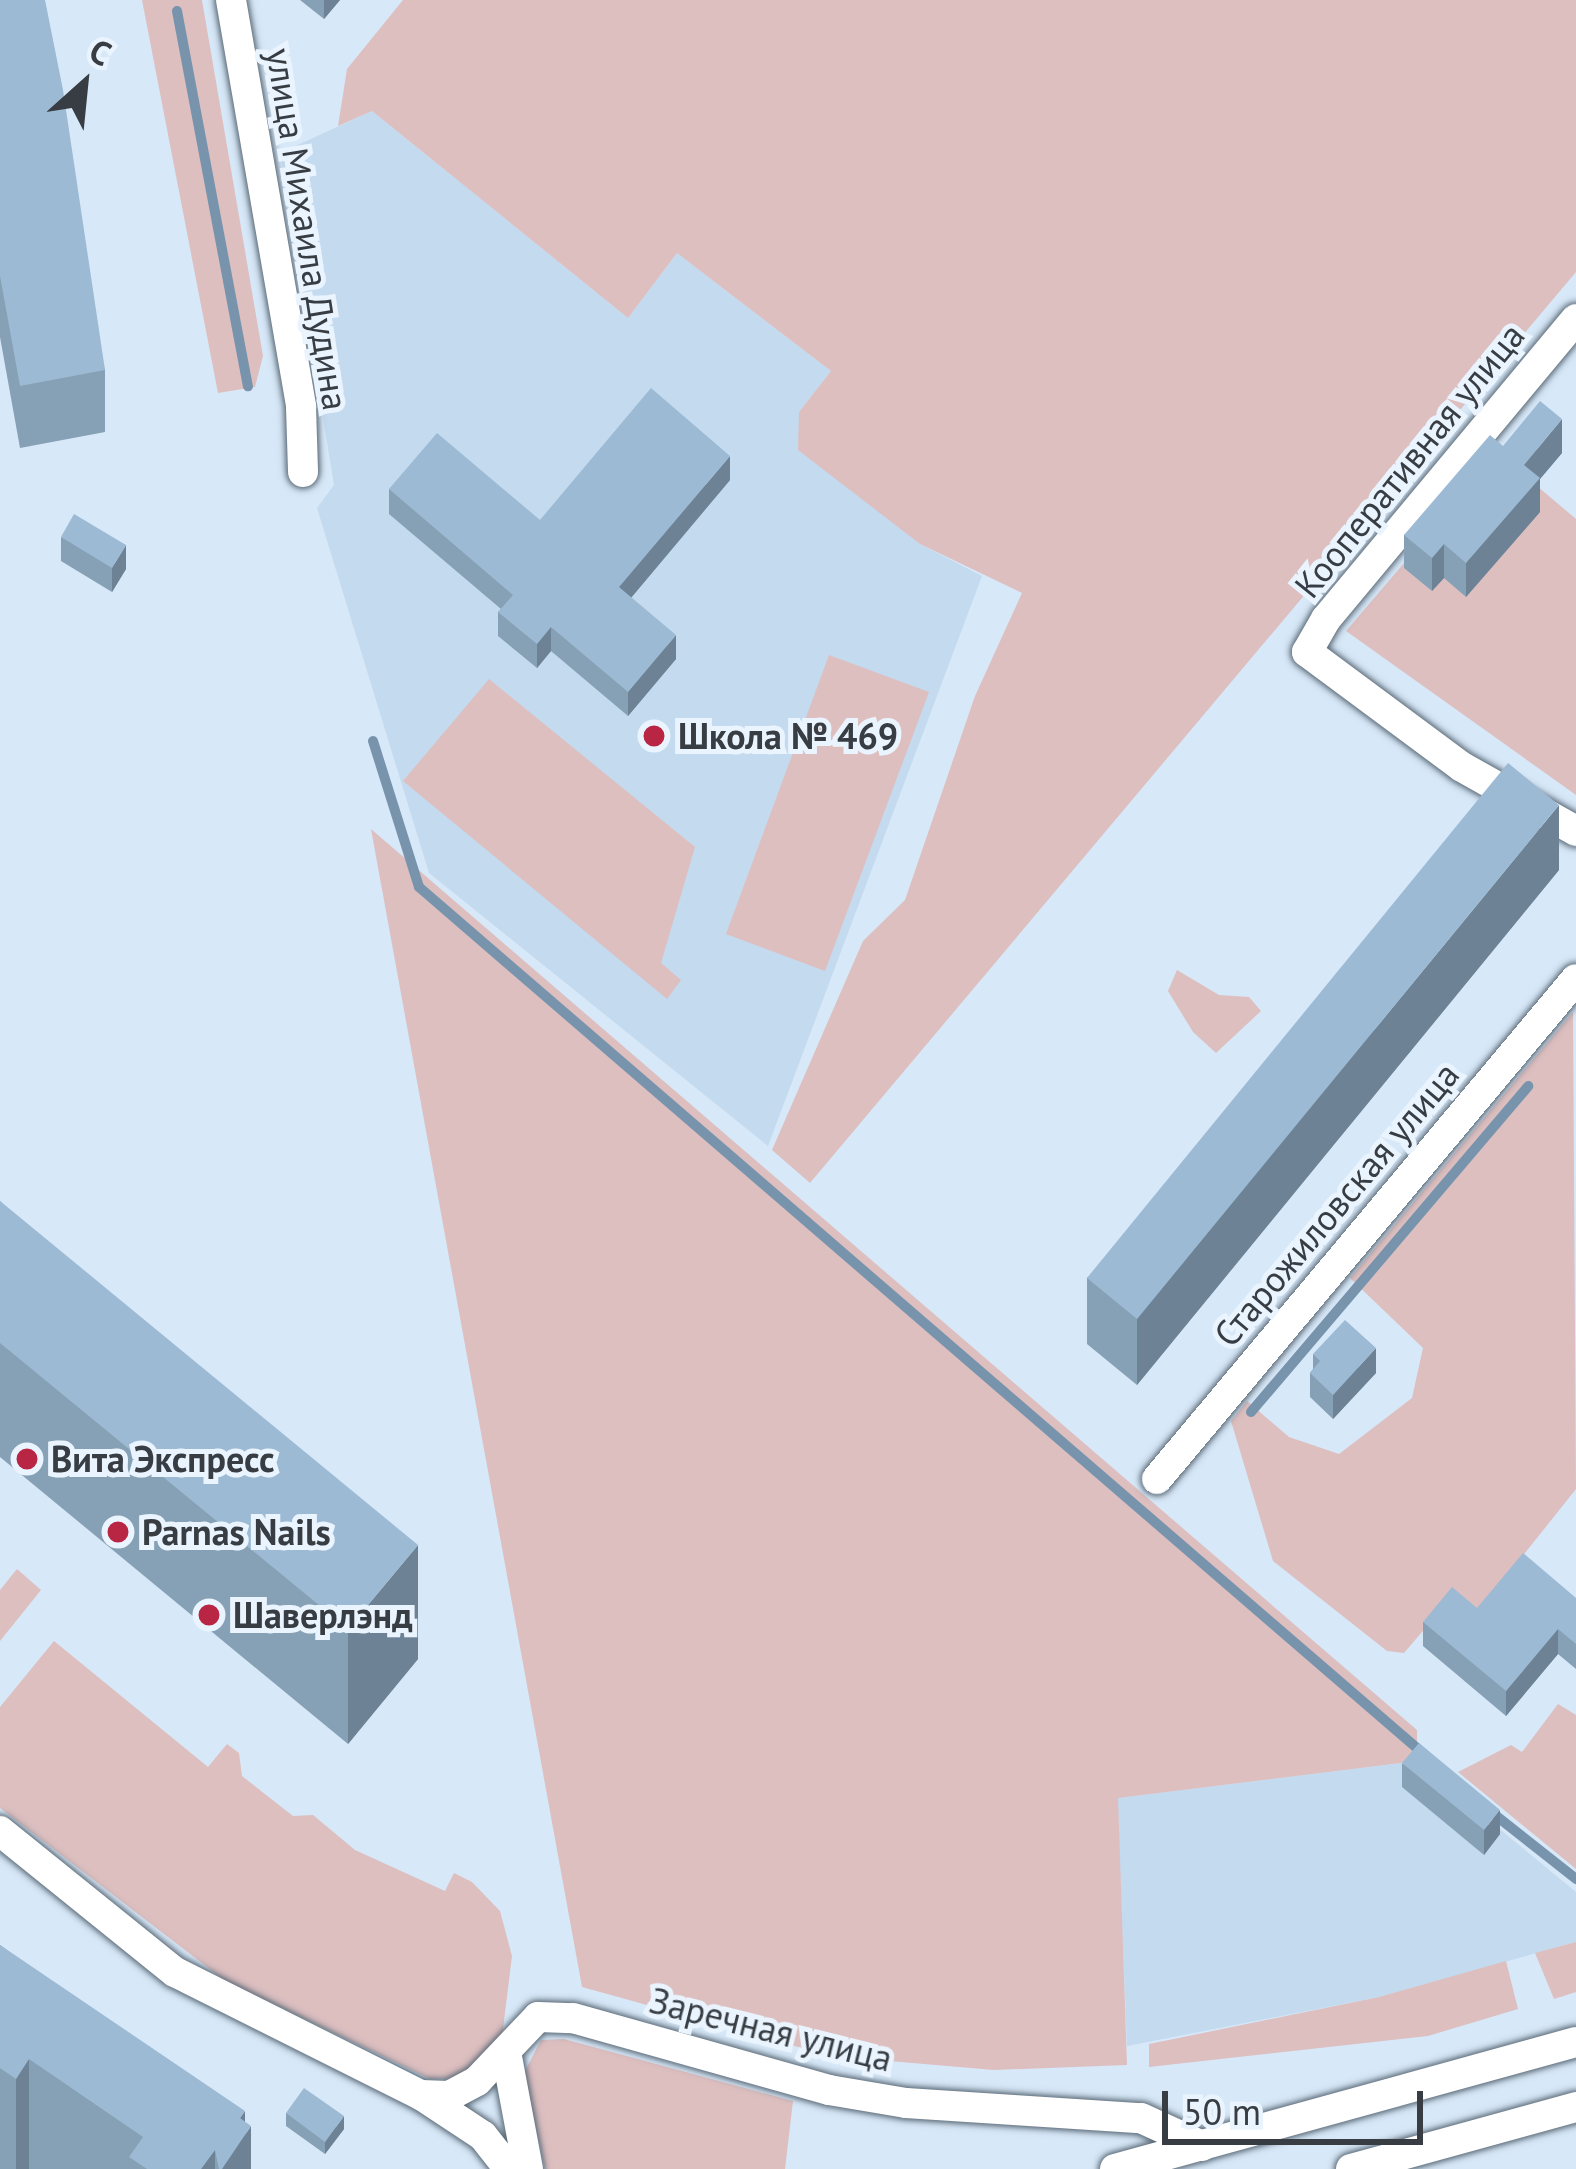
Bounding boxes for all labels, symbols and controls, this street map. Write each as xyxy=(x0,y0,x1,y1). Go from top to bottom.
north arrow xyxy=(24,24,144,144)
text: С xyxy=(83,28,119,75)
street label: улица Михаила Дудина xyxy=(258,44,358,414)
street label: Кооперативная улица xyxy=(1285,314,1533,606)
place label: Школа № 469 xyxy=(678,714,898,758)
marker: Школа № 469 xyxy=(641,723,667,749)
street label: Старожиловская улица xyxy=(1205,1053,1467,1355)
place label: Вита Экспресс xyxy=(51,1437,275,1481)
marker: Вита Экспресс xyxy=(14,1446,40,1472)
place label: Parnas Nails xyxy=(142,1510,331,1554)
marker: Parnas Nails xyxy=(105,1519,131,1545)
place label: Шаверлэнд xyxy=(233,1593,413,1637)
marker: Шаверлэнд xyxy=(196,1602,222,1628)
street label: Заречная улица xyxy=(645,1978,897,2080)
scale bar xyxy=(1168,2067,1429,2141)
text: 50 m xyxy=(1183,2088,1261,2135)

